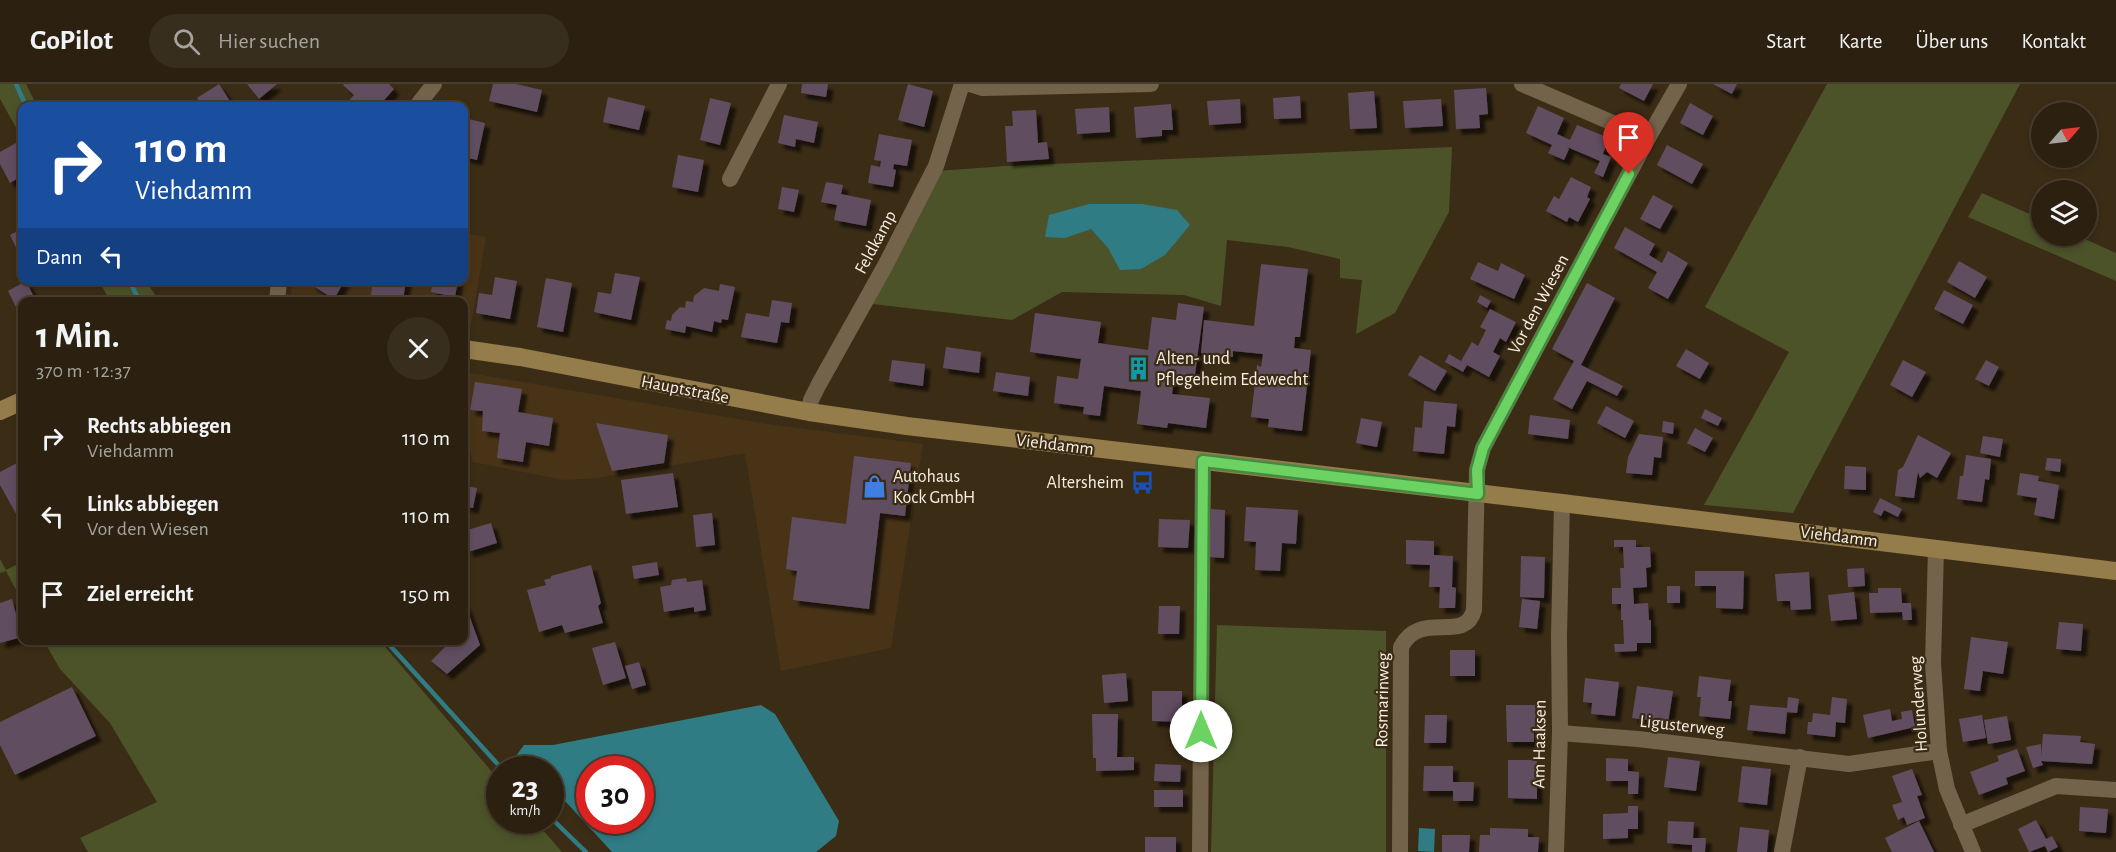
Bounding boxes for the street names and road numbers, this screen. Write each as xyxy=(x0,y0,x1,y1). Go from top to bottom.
street label: Feldkamp xyxy=(852,208,900,277)
street label: Vor den Wiesen xyxy=(1505,252,1573,357)
street label: Hauptstraße xyxy=(639,373,730,407)
street label: Viehdamm xyxy=(1015,431,1095,459)
street label: Viehdamm xyxy=(1799,523,1879,551)
street label: Rosmarinweg xyxy=(1373,652,1393,748)
street label: Holunderweg xyxy=(1907,655,1931,752)
street label: Am Haaksen xyxy=(1530,700,1550,788)
street label: Ligusterweg xyxy=(1639,713,1725,739)

